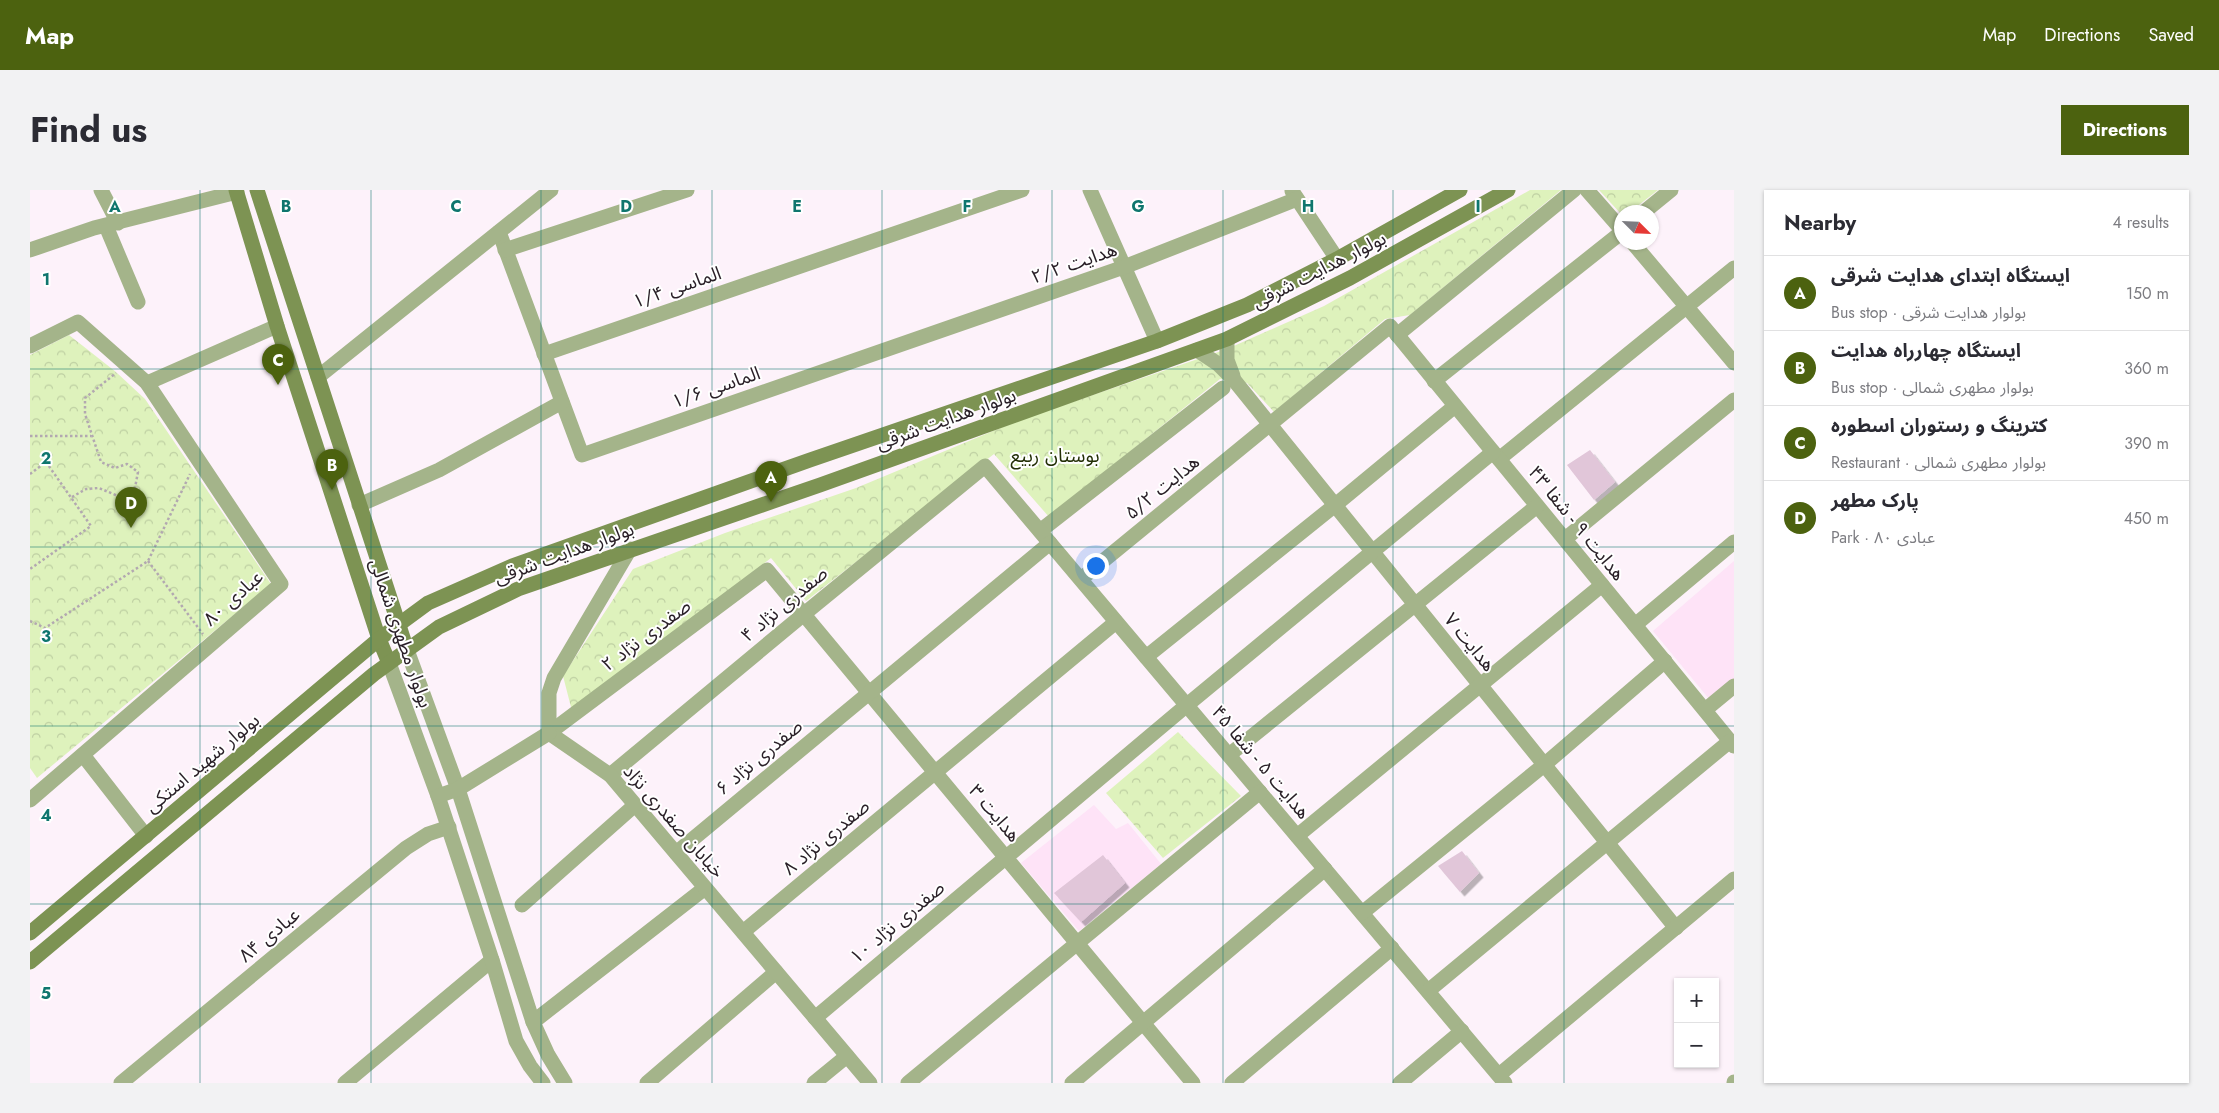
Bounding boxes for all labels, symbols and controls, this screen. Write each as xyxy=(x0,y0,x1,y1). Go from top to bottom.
text: Map xyxy=(25,18,74,53)
text: Map xyxy=(1983,22,2016,48)
text: Directions xyxy=(2044,22,2120,48)
text: Saved xyxy=(2148,22,2194,48)
text: Find us xyxy=(30,105,147,155)
button: Directions xyxy=(2061,105,2189,155)
text: A xyxy=(108,195,121,218)
text: B xyxy=(281,195,291,218)
text: C xyxy=(450,195,462,218)
text: D xyxy=(620,195,632,218)
text: E xyxy=(792,195,802,218)
text: F xyxy=(963,195,971,218)
text: G xyxy=(1131,195,1145,218)
text: H xyxy=(1302,195,1314,218)
text: I xyxy=(1475,195,1481,218)
north arrow xyxy=(1614,205,1659,250)
text: Nearby xyxy=(1784,208,1856,238)
text: 4 results xyxy=(2113,211,2169,234)
street label: بولوار هدایت شرقی xyxy=(1247,225,1391,315)
street label: هدایت ۲/۲ xyxy=(1027,236,1121,290)
street label: الماسی ۱/۴ xyxy=(629,259,725,315)
text: ایستگاه ابتدای هدایت شرقی xyxy=(1831,262,2070,289)
text: 1 xyxy=(42,268,50,291)
text: A xyxy=(1794,282,1806,305)
text: 150 m xyxy=(2126,282,2169,305)
text: Bus stop · بولوار هدایت شرقی xyxy=(1831,301,2026,324)
text: ایستگاه چهارراه هدایت xyxy=(1831,337,2021,364)
pin: C xyxy=(262,344,294,385)
text: B xyxy=(1795,357,1805,380)
text: 360 m xyxy=(2124,357,2169,380)
street label: الماسی ۱/۶ xyxy=(668,359,764,415)
text: Bus stop · بولوار مطهری شمالی xyxy=(1831,376,2034,399)
street label: بولوار هدایت شرقی xyxy=(872,381,1020,457)
text: کترینگ و رستوران اسطوره xyxy=(1831,412,2047,439)
text: C xyxy=(1794,432,1806,455)
text: 390 m xyxy=(2124,432,2169,455)
park label: بوستان ربیع xyxy=(1011,442,1100,470)
text: 2 xyxy=(41,447,51,470)
street label: هدایت ۵/۲ xyxy=(1119,448,1205,526)
pin: B xyxy=(316,449,348,490)
text: Restaurant · بولوار مطهری شمالی xyxy=(1831,451,2046,474)
street label: هدایت ۹ - شفا ۴۳ xyxy=(1522,460,1632,586)
pin: A xyxy=(755,461,787,502)
pin: D xyxy=(115,487,147,528)
text: پارک مطهر xyxy=(1831,487,1919,514)
text: D xyxy=(1794,507,1806,530)
text: 450 m xyxy=(2124,507,2169,530)
street label: بولوار هدایت شرقی xyxy=(490,515,638,591)
text: Park · عبادی ۸۰ xyxy=(1831,526,1935,549)
your location xyxy=(1083,553,1109,579)
street label: بولوار مطهری شمالی xyxy=(363,555,439,711)
street label: صفدری نژاد ۴ xyxy=(735,560,833,648)
street label: عبادی ۸۰ xyxy=(197,564,269,632)
street label: صفدری نژاد ۲ xyxy=(596,592,696,678)
street label: هدایت ۷ xyxy=(1438,607,1502,677)
text: 3 xyxy=(41,625,51,648)
street label: هدایت ۵ - شفا ۴۵ xyxy=(1205,699,1317,825)
street label: بولوار شهید استکی xyxy=(139,707,265,819)
street label: صفدری نژاد ۶ xyxy=(710,713,808,801)
street label: خیابان صفدری نژاد xyxy=(617,758,731,884)
street label: هدایت ۳ xyxy=(963,778,1027,848)
street label: صفدری نژاد ۸ xyxy=(777,793,875,881)
text: 4 xyxy=(40,804,52,827)
street label: صفدری نژاد ۱۰ xyxy=(844,874,950,970)
street label: عبادی ۸۴ xyxy=(233,901,305,969)
map controls xyxy=(1674,978,1719,1068)
button: + xyxy=(1674,978,1719,1023)
text: 5 xyxy=(41,982,51,1005)
button: − xyxy=(1674,1023,1719,1068)

